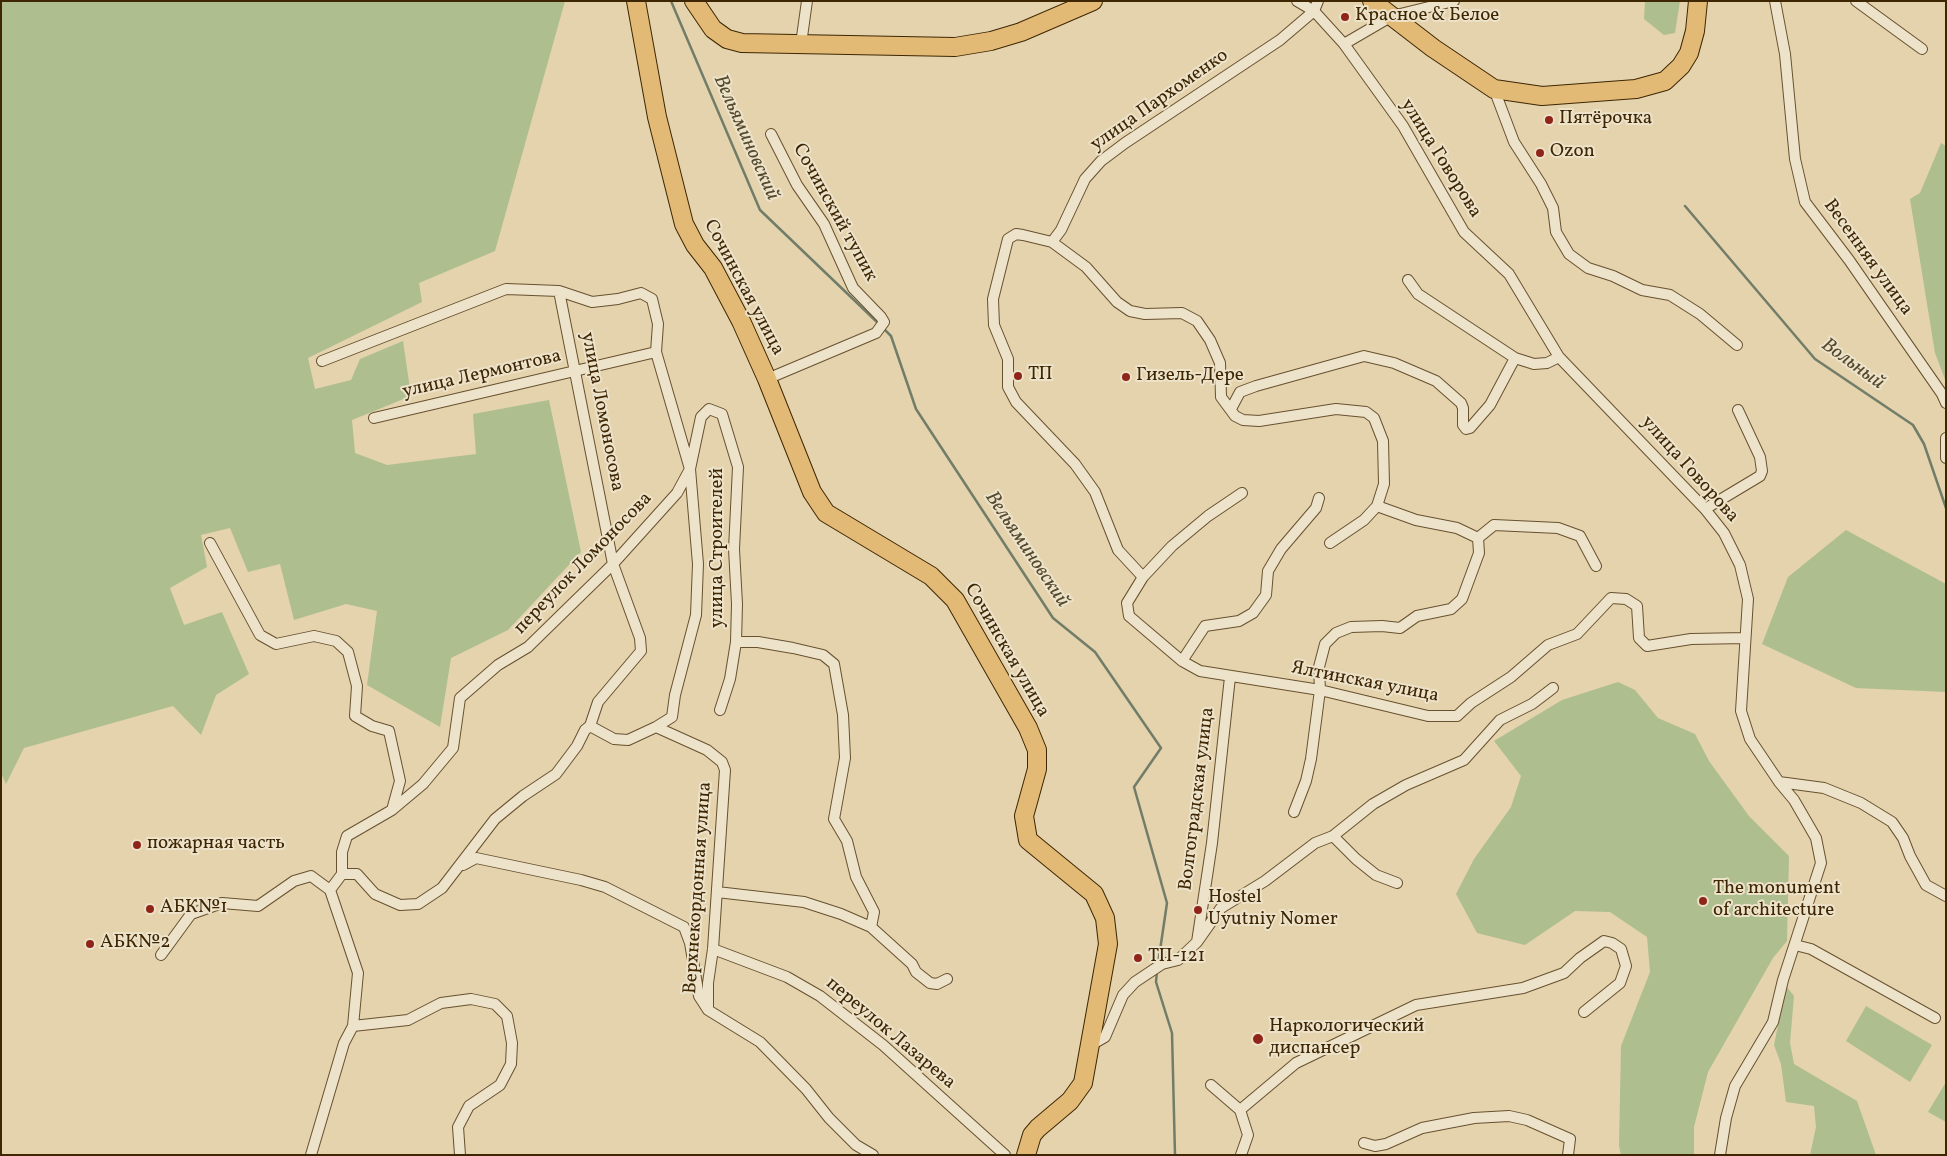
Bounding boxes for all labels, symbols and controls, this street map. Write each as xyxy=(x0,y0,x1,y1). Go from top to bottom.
place label: Красное & Белое xyxy=(1355,6,1499,28)
marker: Красное & Белое xyxy=(1339,11,1351,23)
street label: улица Пархоменко xyxy=(1087,45,1233,157)
water label: Вельяминовский xyxy=(707,72,783,204)
street label: улица Говорова xyxy=(1394,95,1486,223)
place label: Пятёрочка xyxy=(1559,109,1652,131)
marker: Пятёрочка xyxy=(1543,114,1555,126)
street label: Сочинский тупик xyxy=(787,140,881,286)
place label: Ozon xyxy=(1550,142,1595,164)
marker: Ozon xyxy=(1534,147,1546,159)
street label: Весенняя улица xyxy=(1817,195,1917,321)
street label: Сочинская улица xyxy=(698,216,788,360)
street label: улица Ломоносова xyxy=(574,330,628,494)
water label: Вольный xyxy=(1816,334,1888,396)
street label: улица Лермонтова xyxy=(400,346,564,404)
place label: ТП xyxy=(1028,365,1053,387)
place label: Гизель-Дере xyxy=(1136,366,1244,388)
marker: ТП xyxy=(1012,370,1024,382)
marker: Гизель-Дере xyxy=(1120,371,1132,383)
street label: улица Говорова xyxy=(1635,412,1743,528)
street label: улица Строителей xyxy=(708,468,730,628)
water label: Вельяминовский xyxy=(978,487,1074,613)
street label: переулок Ломоносова xyxy=(510,488,658,640)
street label: Сочинская улица xyxy=(958,580,1054,722)
street label: Ялтинская улица xyxy=(1289,658,1441,708)
street label: Волгоградская улица xyxy=(1175,706,1221,892)
street label: Верхнекордонная улица xyxy=(680,781,718,995)
place label: пожарная часть xyxy=(147,834,285,856)
marker: пожарная часть xyxy=(131,839,143,851)
place label: The monument of architecture xyxy=(1713,879,1841,923)
place label: Hostel Uyutniy Nomer xyxy=(1208,888,1338,932)
marker: The monument of architecture xyxy=(1697,895,1709,907)
place label: АБК№1 xyxy=(160,898,228,920)
marker: АБК№1 xyxy=(144,903,156,915)
marker: Hostel Uyutniy Nomer xyxy=(1192,904,1204,916)
place label: АБК№2 xyxy=(100,933,170,955)
marker: АБК№2 xyxy=(84,938,96,950)
place label: ТП-121 xyxy=(1148,947,1205,969)
marker: ТП-121 xyxy=(1132,952,1144,964)
street label: переулок Лазарева xyxy=(821,973,959,1095)
place label: Наркологический диспансер xyxy=(1269,1017,1424,1061)
marker: Наркологический диспансер xyxy=(1251,1032,1265,1046)

